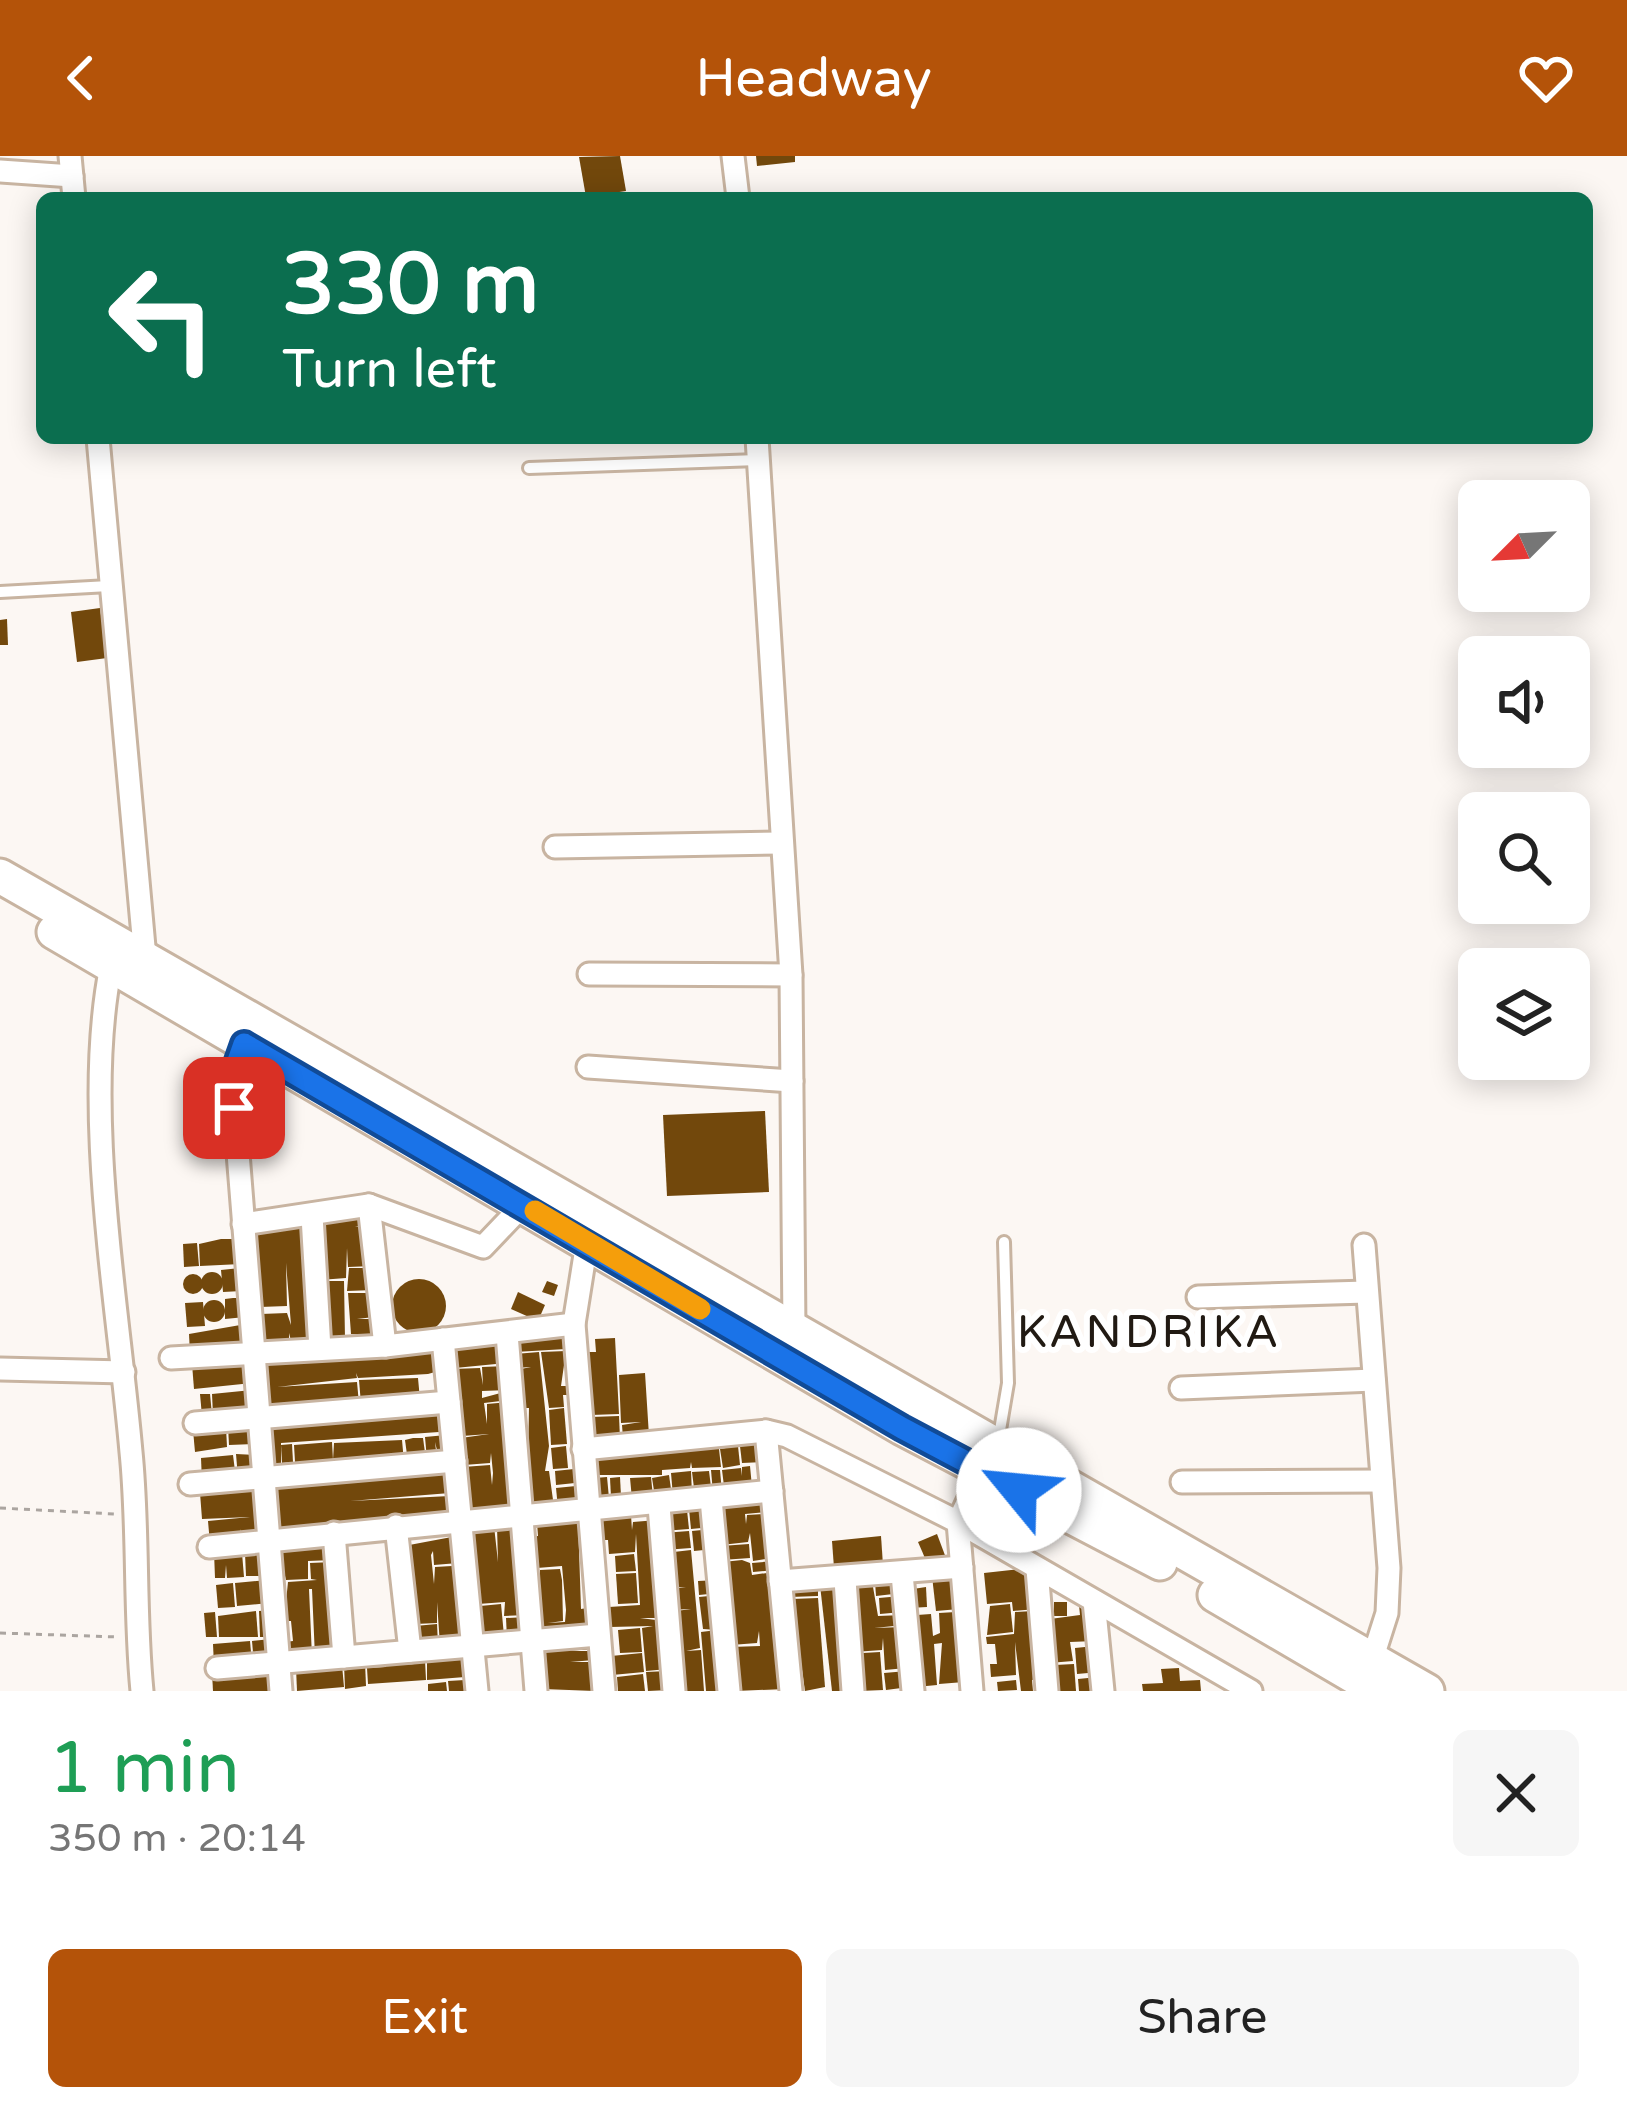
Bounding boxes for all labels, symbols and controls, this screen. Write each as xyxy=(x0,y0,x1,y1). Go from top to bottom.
icon: back xyxy=(48,45,114,111)
icon: heart xyxy=(1513,45,1579,111)
text: Headway xyxy=(695,46,932,111)
text: 330 m xyxy=(282,235,539,336)
icon: left xyxy=(84,240,240,396)
text: Turn left xyxy=(282,337,497,402)
north arrow xyxy=(1458,480,1590,612)
map controls xyxy=(1458,480,1590,1080)
button: sound xyxy=(1458,636,1590,768)
button: search xyxy=(1458,792,1590,924)
button: layers xyxy=(1458,948,1590,1080)
pin xyxy=(183,1057,285,1159)
icon: arrive xyxy=(201,1075,267,1141)
district label: KANDRIKA xyxy=(1017,1306,1281,1360)
position arrow xyxy=(956,1427,1082,1553)
text: 1 min xyxy=(48,1726,240,1813)
button: close xyxy=(1453,1730,1579,1856)
text: 350 m · 20:14 xyxy=(48,1815,306,1862)
button: Exit xyxy=(48,1949,802,2087)
button: Share xyxy=(826,1949,1579,2087)

